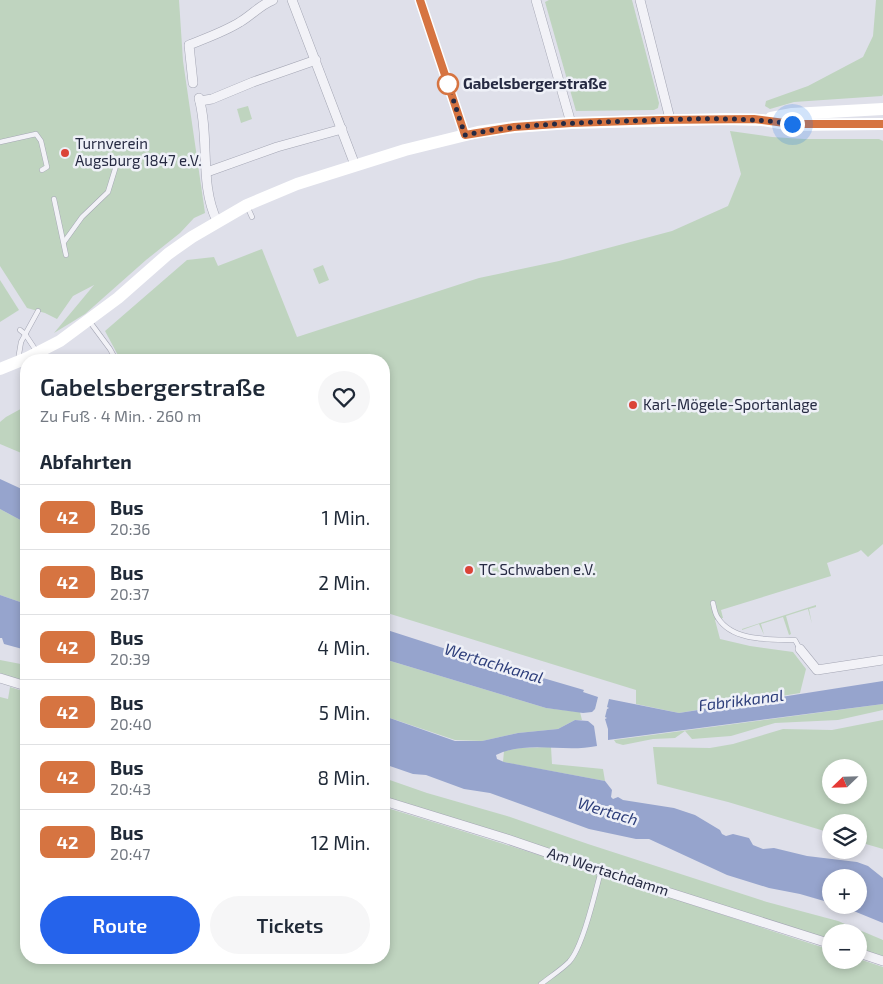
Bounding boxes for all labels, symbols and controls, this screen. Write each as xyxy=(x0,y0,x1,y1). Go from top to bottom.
marker: Gabelsbergerstraße xyxy=(437,73,459,95)
place label: Gabelsbergerstraße xyxy=(463,74,607,92)
your location xyxy=(780,112,805,137)
place label: Turnverein Augsburg 1847 e.V. xyxy=(75,134,202,169)
marker: Turnverein Augsburg 1847 e.V. xyxy=(59,147,71,159)
button: heart xyxy=(318,371,370,423)
text: Gabelsbergerstraße xyxy=(40,372,265,401)
place label: Karl-Mögele-Sportanlage xyxy=(643,395,818,413)
marker: Karl-Mögele-Sportanlage xyxy=(627,399,639,411)
text: Zu Fuß · 4 Min. · 260 m xyxy=(40,406,201,425)
text: Abfahrten xyxy=(40,450,132,473)
text: Bus xyxy=(110,496,144,519)
text: 42 xyxy=(57,506,78,528)
text: 1 Min. xyxy=(321,506,370,529)
text: 20:36 xyxy=(110,519,150,538)
place label: TC Schwaben e.V. xyxy=(479,560,596,578)
text: Bus xyxy=(110,561,144,584)
marker: TC Schwaben e.V. xyxy=(463,564,475,576)
text: 42 xyxy=(57,571,78,593)
text: 2 Min. xyxy=(318,571,370,594)
text: 20:37 xyxy=(110,584,150,603)
text: Bus xyxy=(110,626,144,649)
text: 42 xyxy=(57,636,78,658)
text: 4 Min. xyxy=(317,636,370,659)
water label: Wertachkanal xyxy=(442,638,546,687)
text: 20:39 xyxy=(110,649,150,668)
water label: Fabrikkanal xyxy=(697,685,785,714)
text: Bus xyxy=(110,691,144,714)
text: 42 xyxy=(57,701,78,723)
text: 5 Min. xyxy=(319,701,370,724)
text: 20:40 xyxy=(110,714,152,733)
text: Bus xyxy=(110,756,144,779)
north arrow xyxy=(822,759,868,804)
map controls xyxy=(822,759,867,969)
text: 42 xyxy=(57,766,78,788)
text: 8 Min. xyxy=(317,766,370,789)
text: 20:43 xyxy=(110,779,151,798)
water label: Wertach xyxy=(576,792,641,829)
button: layers xyxy=(822,814,867,859)
text: Bus xyxy=(110,821,144,844)
text: 42 xyxy=(57,831,78,853)
text: 12 Min. xyxy=(311,831,370,854)
street label: Am Wertachdamm xyxy=(545,843,671,899)
text: 20:47 xyxy=(110,844,150,863)
button: + xyxy=(822,869,867,914)
button: Route xyxy=(40,896,200,954)
button: Tickets xyxy=(210,896,370,954)
button: − xyxy=(822,924,867,969)

